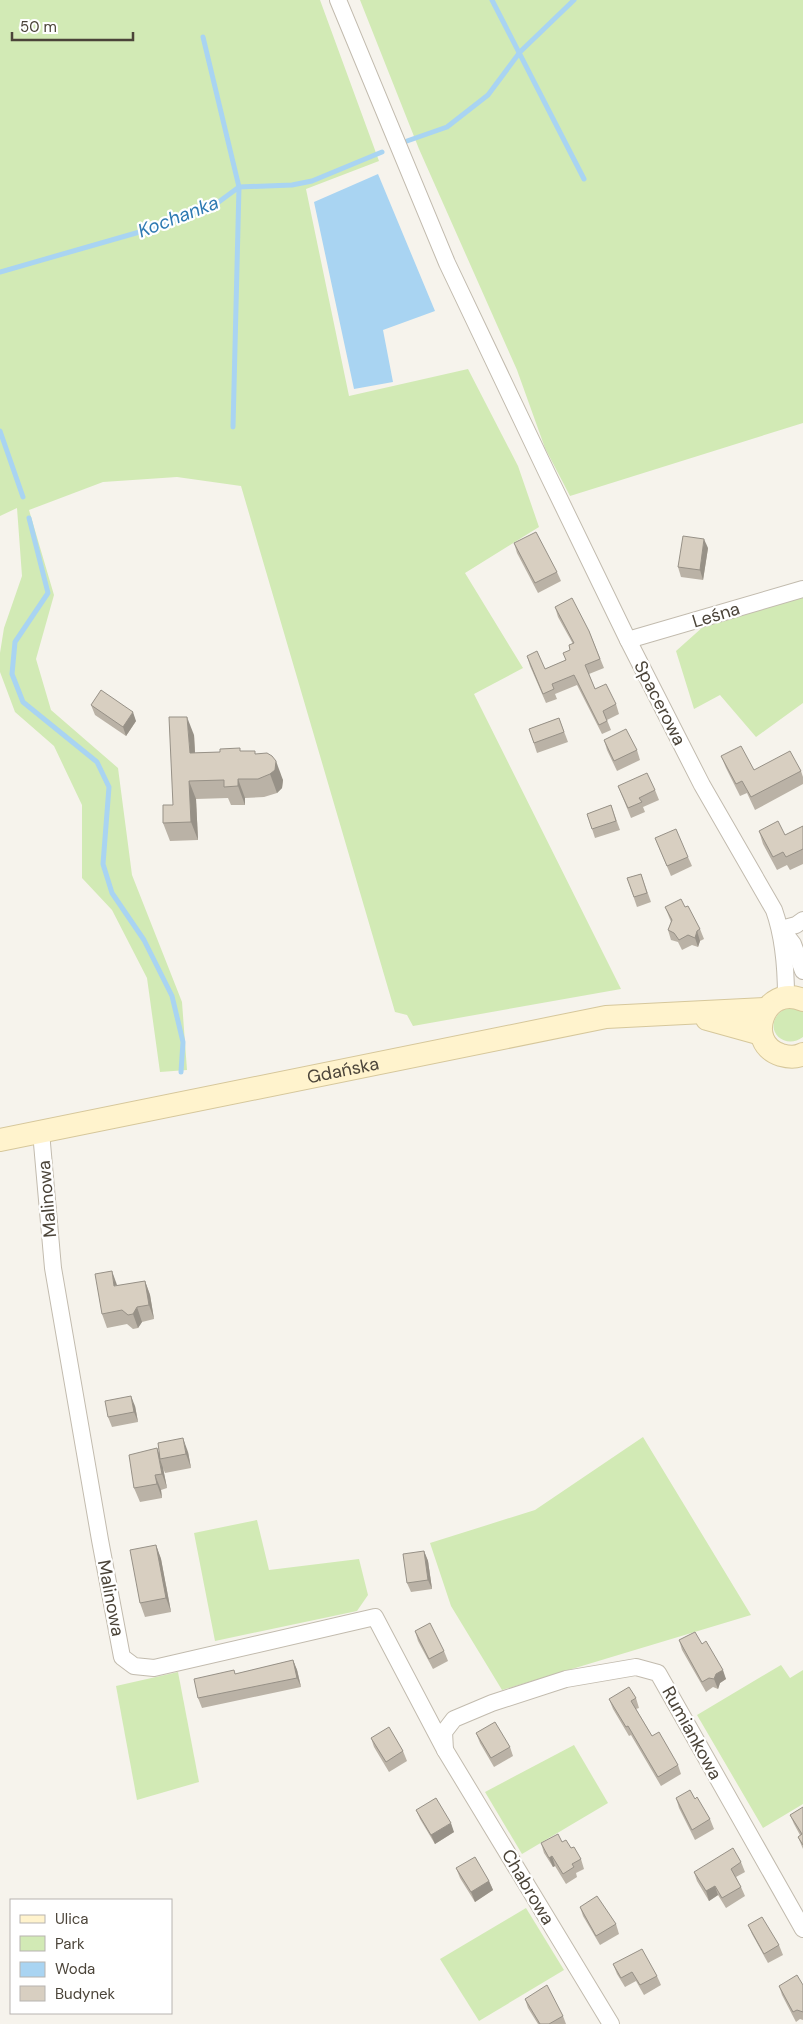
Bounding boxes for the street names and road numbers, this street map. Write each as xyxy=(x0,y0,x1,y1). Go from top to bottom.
street label: Leśna xyxy=(689,596,743,634)
street label: Spacerowa xyxy=(628,657,692,749)
street label: Gdańska xyxy=(305,1051,381,1089)
street label: Malinowa xyxy=(32,1160,62,1238)
street label: Malinowa xyxy=(92,1558,130,1638)
street label: Rumiankowa xyxy=(656,1682,728,1784)
street label: Chabrowa xyxy=(496,1845,560,1929)

